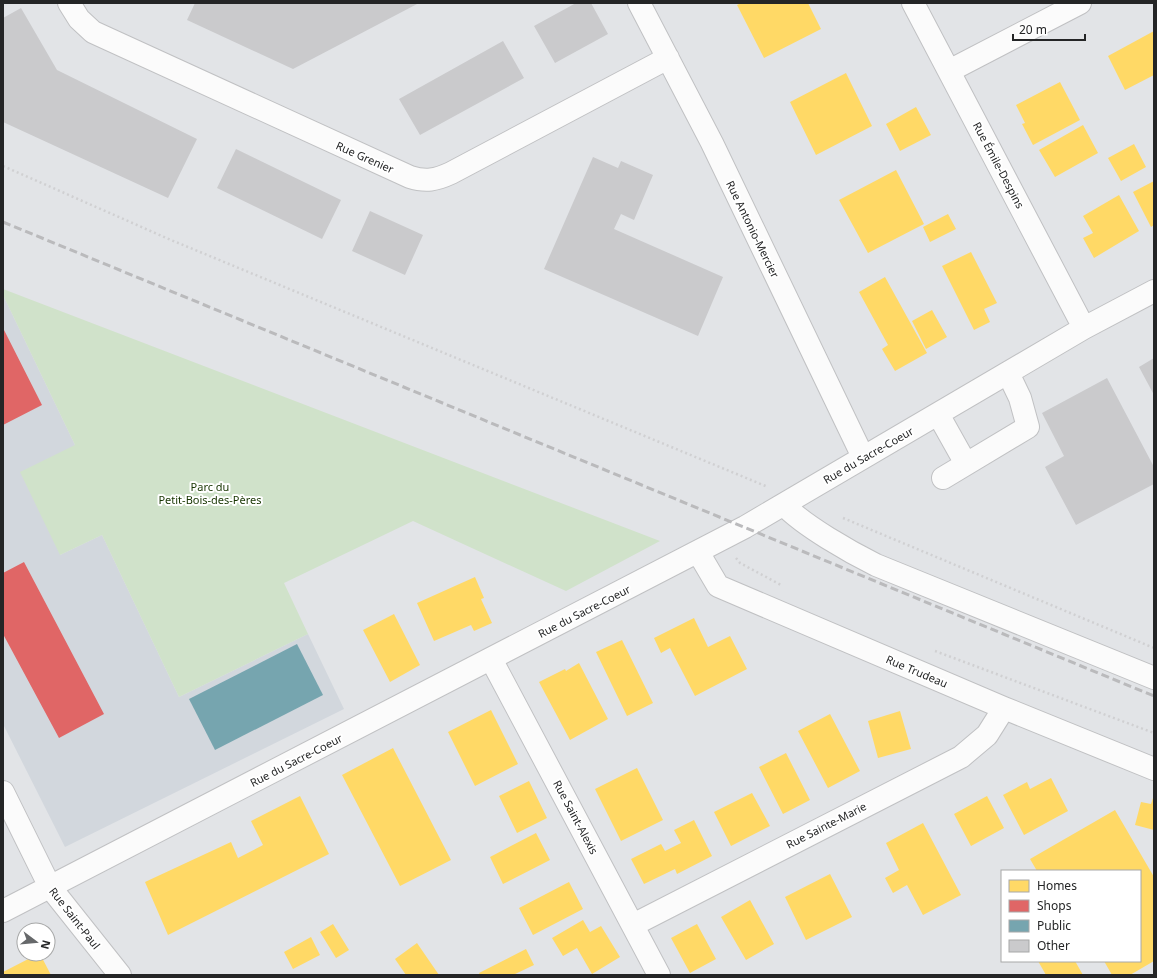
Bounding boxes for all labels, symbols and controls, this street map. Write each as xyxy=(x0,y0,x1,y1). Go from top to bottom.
scale bar xyxy=(1013,16,1085,42)
text: 20 m xyxy=(1019,21,1047,38)
street label: Rue Émile-Despins xyxy=(970,119,1028,211)
street label: Rue Grenier xyxy=(334,138,397,177)
street label: Rue Antonio-Mercier xyxy=(723,178,783,280)
street label: Rue du Sacre-Coeur xyxy=(820,423,916,487)
park label: Parc du Petit-Bois-des-Pères xyxy=(158,479,262,507)
street label: Rue du Sacre-Coeur xyxy=(535,581,633,641)
street label: Rue Trudeau xyxy=(884,651,950,691)
street label: Rue du Sacre-Coeur xyxy=(247,730,345,790)
street label: Rue Saint-Alexis xyxy=(550,777,602,857)
street label: Rue Sainte-Marie xyxy=(783,798,869,852)
legend xyxy=(1001,870,1141,962)
text: Homes xyxy=(1037,877,1077,894)
street label: Rue Saint-Paul xyxy=(46,884,104,952)
text: Shops xyxy=(1037,897,1072,914)
text: Public xyxy=(1037,917,1071,934)
north arrow xyxy=(16,922,56,962)
text: Other xyxy=(1037,937,1070,954)
text: N xyxy=(38,939,55,951)

